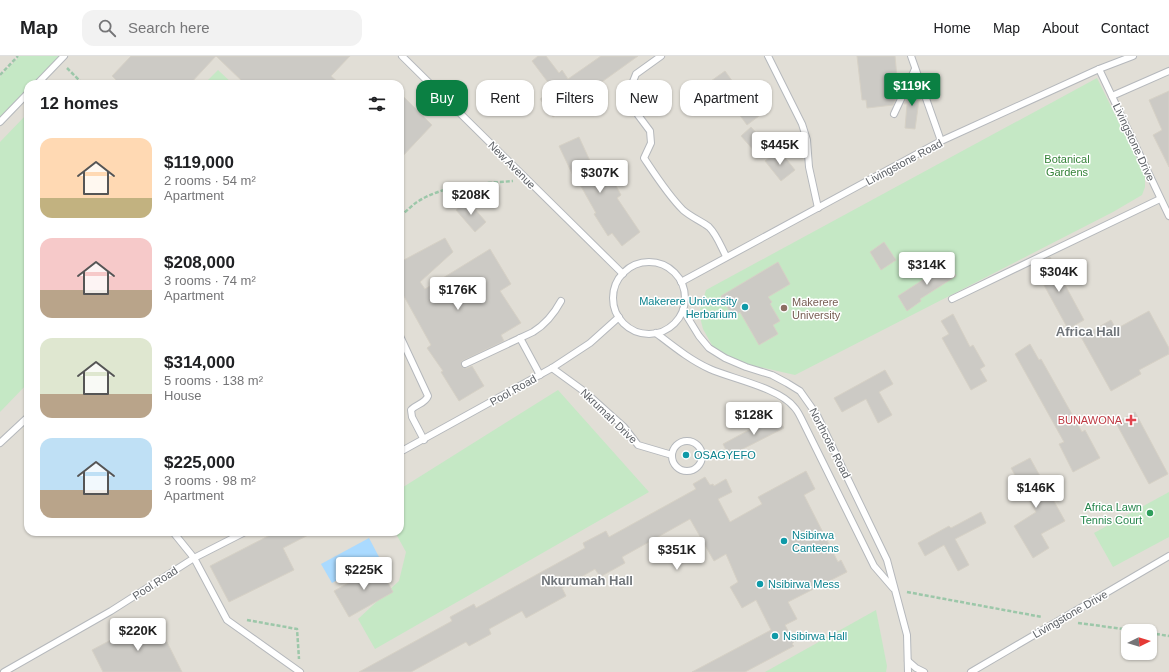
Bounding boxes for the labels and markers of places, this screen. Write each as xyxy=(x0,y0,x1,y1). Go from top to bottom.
pin: $119K xyxy=(884,73,940,107)
pin: $445K xyxy=(752,132,808,166)
pin: $307K xyxy=(572,160,628,194)
pin: $208K xyxy=(443,182,499,216)
pin: $314K xyxy=(899,252,955,286)
pin: $304K xyxy=(1031,259,1087,293)
pin: $176K xyxy=(430,277,486,311)
place label: Makerere University Herbarium xyxy=(639,295,737,320)
place label: Makerere University xyxy=(792,296,841,321)
marker: Makerere University Herbarium xyxy=(740,302,750,312)
marker: Makerere University xyxy=(779,303,789,313)
pin: $128K xyxy=(726,402,782,436)
place label: BUNAWONA xyxy=(1058,414,1123,426)
marker: BUNAWONA xyxy=(1125,414,1137,426)
place label: OSAGYEFO xyxy=(694,449,756,461)
marker: OSAGYEFO xyxy=(681,450,691,460)
pin: $146K xyxy=(1008,475,1064,509)
place label: Africa Lawn Tennis Court xyxy=(1080,501,1142,526)
marker: Africa Lawn Tennis Court xyxy=(1145,508,1155,518)
place label: Nsibirwa Canteens xyxy=(792,529,840,554)
marker: Nsibirwa Canteens xyxy=(779,536,789,546)
pin: $351K xyxy=(649,537,705,571)
pin: $225K xyxy=(336,557,392,591)
place label: Nsibirwa Mess xyxy=(768,578,840,590)
marker: Nsibirwa Mess xyxy=(755,579,765,589)
pin: $220K xyxy=(110,618,166,652)
place label: Nsibirwa Hall xyxy=(783,630,847,642)
marker: Nsibirwa Hall xyxy=(770,631,780,641)

